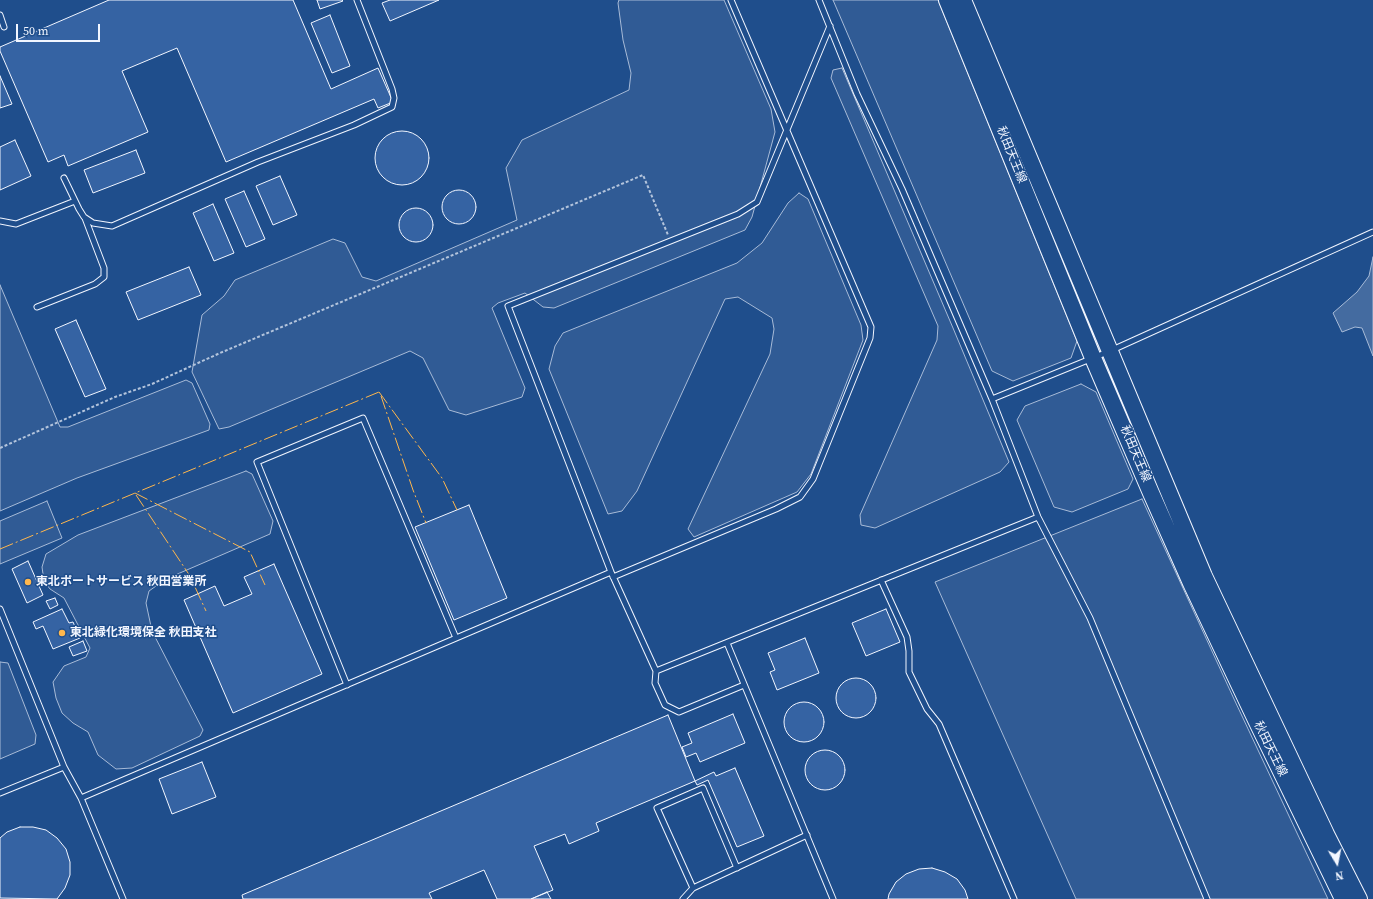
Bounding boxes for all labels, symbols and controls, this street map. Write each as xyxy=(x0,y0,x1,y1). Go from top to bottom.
scale bar xyxy=(18,16,102,42)
text: 50 m xyxy=(23,23,49,39)
street label: 秋田天王線 xyxy=(993,124,1029,186)
street label: 秋田天王線 xyxy=(1117,424,1153,484)
place label: 東北ポートサービス 秋田営業所 xyxy=(36,575,207,589)
marker: 東北ポートサービス 秋田営業所 xyxy=(23,577,33,587)
place label: 東北緑化環境保全 秋田支社 xyxy=(70,626,217,640)
marker: 東北緑化環境保全 秋田支社 xyxy=(57,628,67,638)
street label: 秋田天王線 xyxy=(1250,719,1290,779)
north arrow xyxy=(1317,843,1357,883)
text: N xyxy=(1334,867,1344,883)

